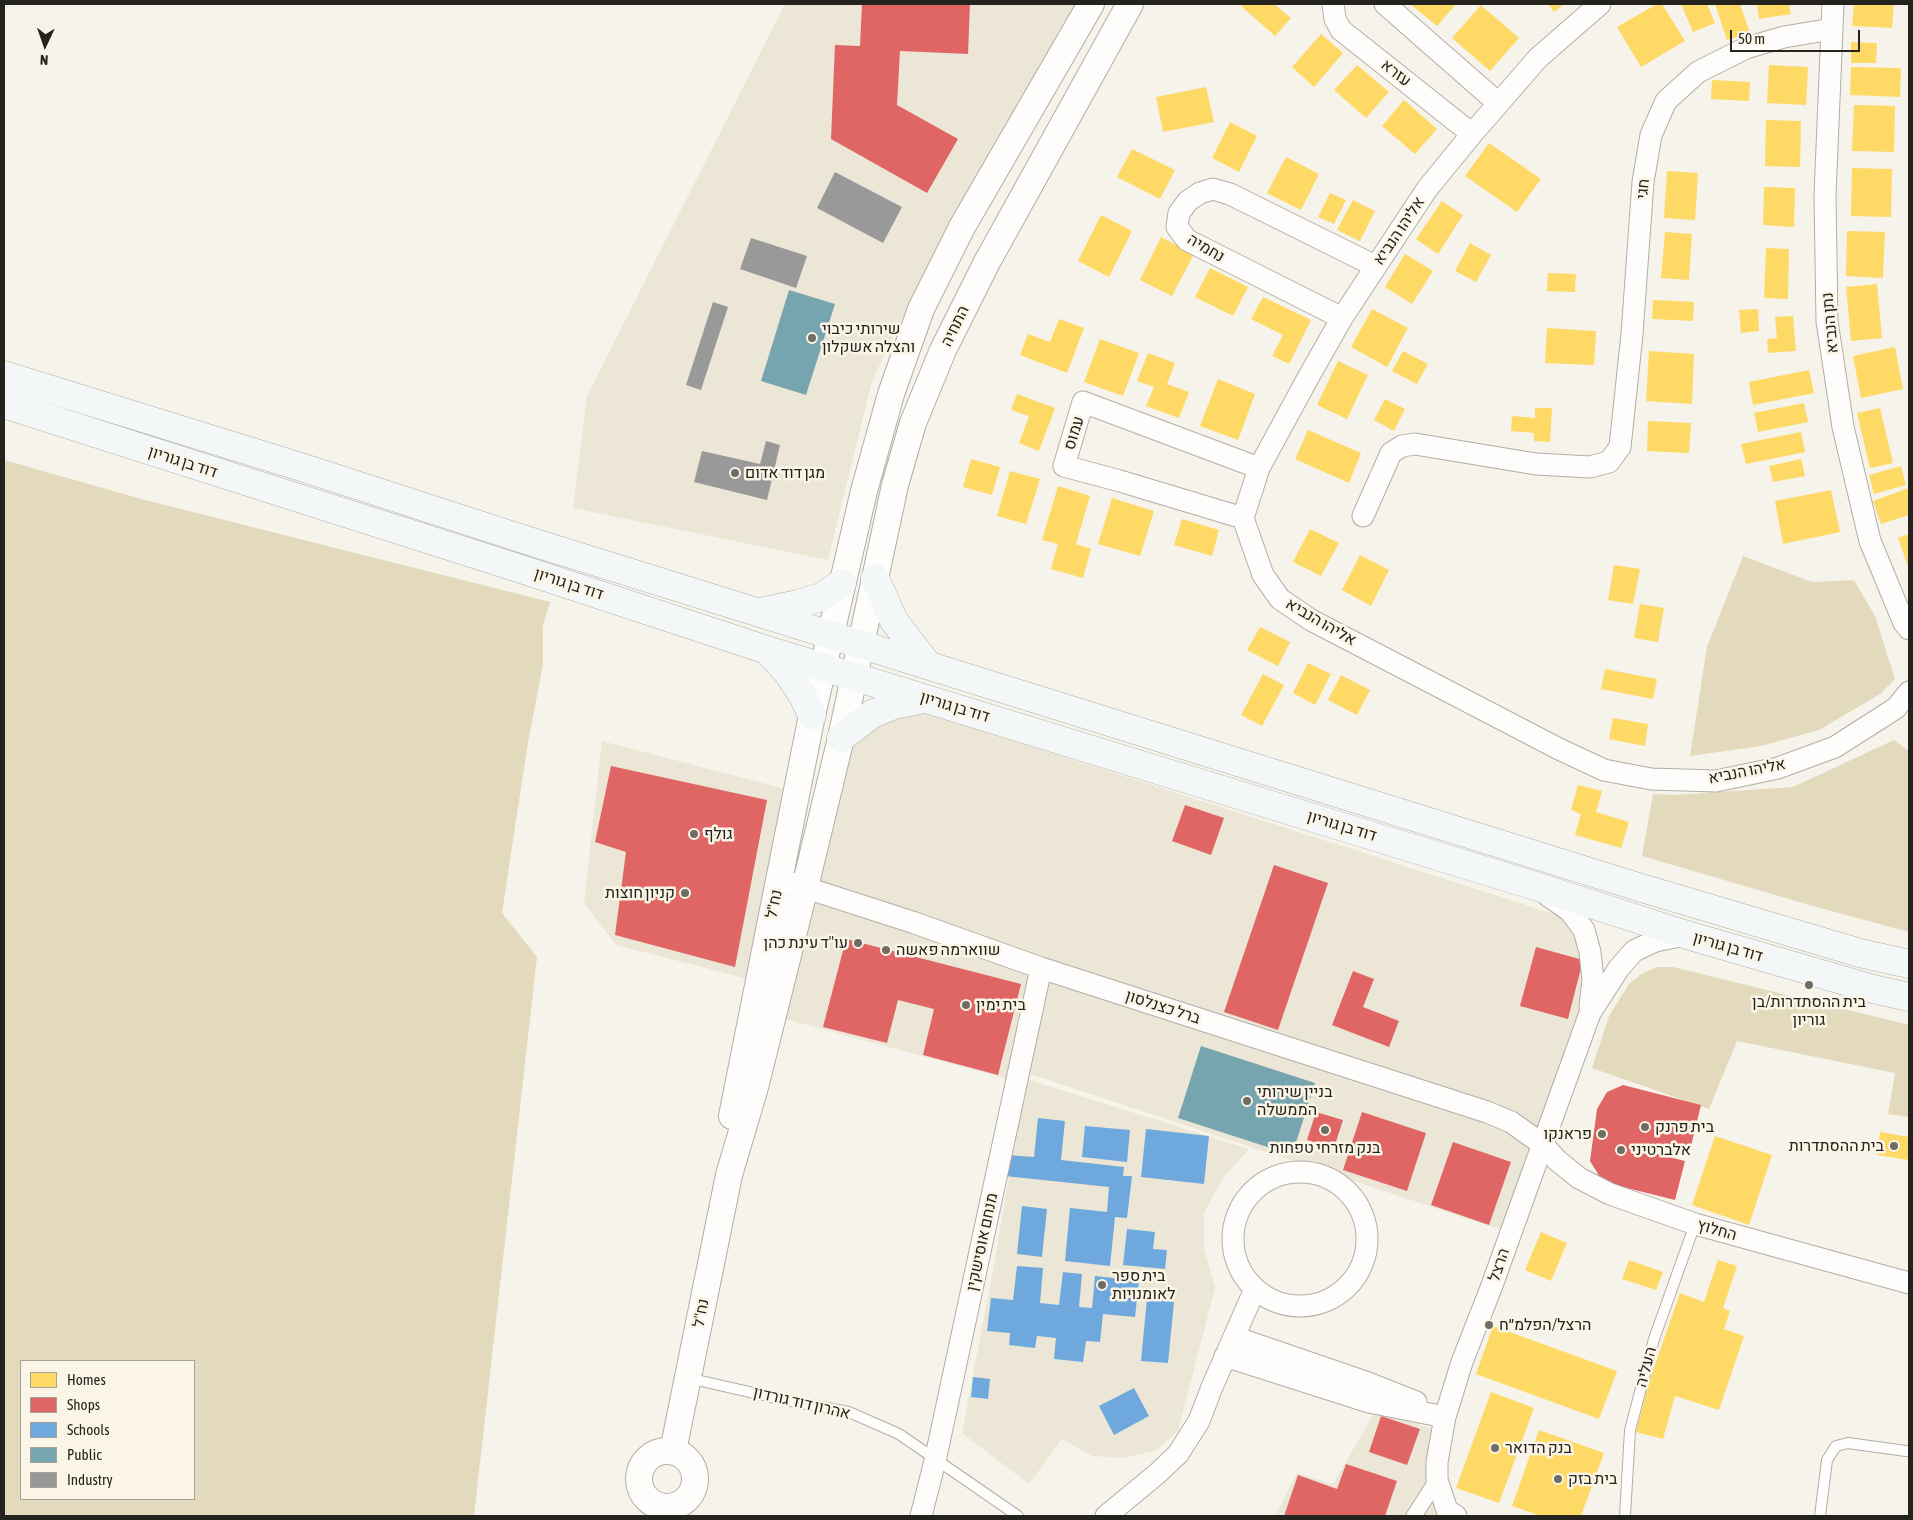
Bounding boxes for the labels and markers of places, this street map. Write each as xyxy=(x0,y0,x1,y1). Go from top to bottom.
place label: שירותי כיבוי והצלה אשקלון xyxy=(822,319,915,357)
marker: שירותי כיבוי והצלה אשקלון xyxy=(806,332,818,344)
place label: מגן דוד אדום xyxy=(745,463,825,483)
marker: מגן דוד אדום xyxy=(729,467,741,479)
place label: גולף xyxy=(704,824,733,844)
marker: גולף xyxy=(688,828,700,840)
place label: קניון חוצות xyxy=(605,883,675,903)
marker: קניון חוצות xyxy=(679,887,691,899)
place label: עו"ד עינת כהן xyxy=(764,933,848,953)
marker: עו"ד עינת כהן xyxy=(852,937,864,949)
place label: שווארמה פאשה xyxy=(896,940,1000,960)
marker: שווארמה פאשה xyxy=(880,944,892,956)
marker: בית ההסתדרות/בן גוריון xyxy=(1803,979,1815,991)
place label: בית ההסתדרות/בן גוריון xyxy=(1752,992,1866,1030)
place label: בית ימין xyxy=(976,995,1026,1015)
marker: בית ימין xyxy=(960,999,972,1011)
place label: בניין שירותי הממשלה xyxy=(1257,1082,1333,1120)
marker: בניין שירותי הממשלה xyxy=(1241,1095,1253,1107)
place label: בית פרנק xyxy=(1655,1117,1714,1137)
marker: בית פרנק xyxy=(1639,1121,1651,1133)
marker: בנק מזרחי טפחות xyxy=(1319,1124,1331,1136)
place label: פראנקו xyxy=(1543,1124,1592,1144)
marker: פראנקו xyxy=(1596,1128,1608,1140)
place label: בית ההסתדרות xyxy=(1789,1136,1884,1156)
place label: בנק מזרחי טפחות xyxy=(1269,1138,1381,1158)
place label: אלברטיני xyxy=(1631,1140,1691,1160)
marker: בית ההסתדרות xyxy=(1888,1140,1900,1152)
marker: אלברטיני xyxy=(1615,1144,1627,1156)
place label: בית ספר לאומנויות xyxy=(1112,1266,1175,1304)
marker: בית ספר לאומנויות xyxy=(1096,1279,1108,1291)
place label: הרצל/הפלמ״ח xyxy=(1499,1315,1591,1335)
marker: הרצל/הפלמ״ח xyxy=(1483,1319,1495,1331)
place label: בנק הדואר xyxy=(1505,1438,1572,1458)
marker: בנק הדואר xyxy=(1489,1442,1501,1454)
place label: בית בזק xyxy=(1568,1469,1617,1489)
marker: בית בזק xyxy=(1552,1473,1564,1485)

